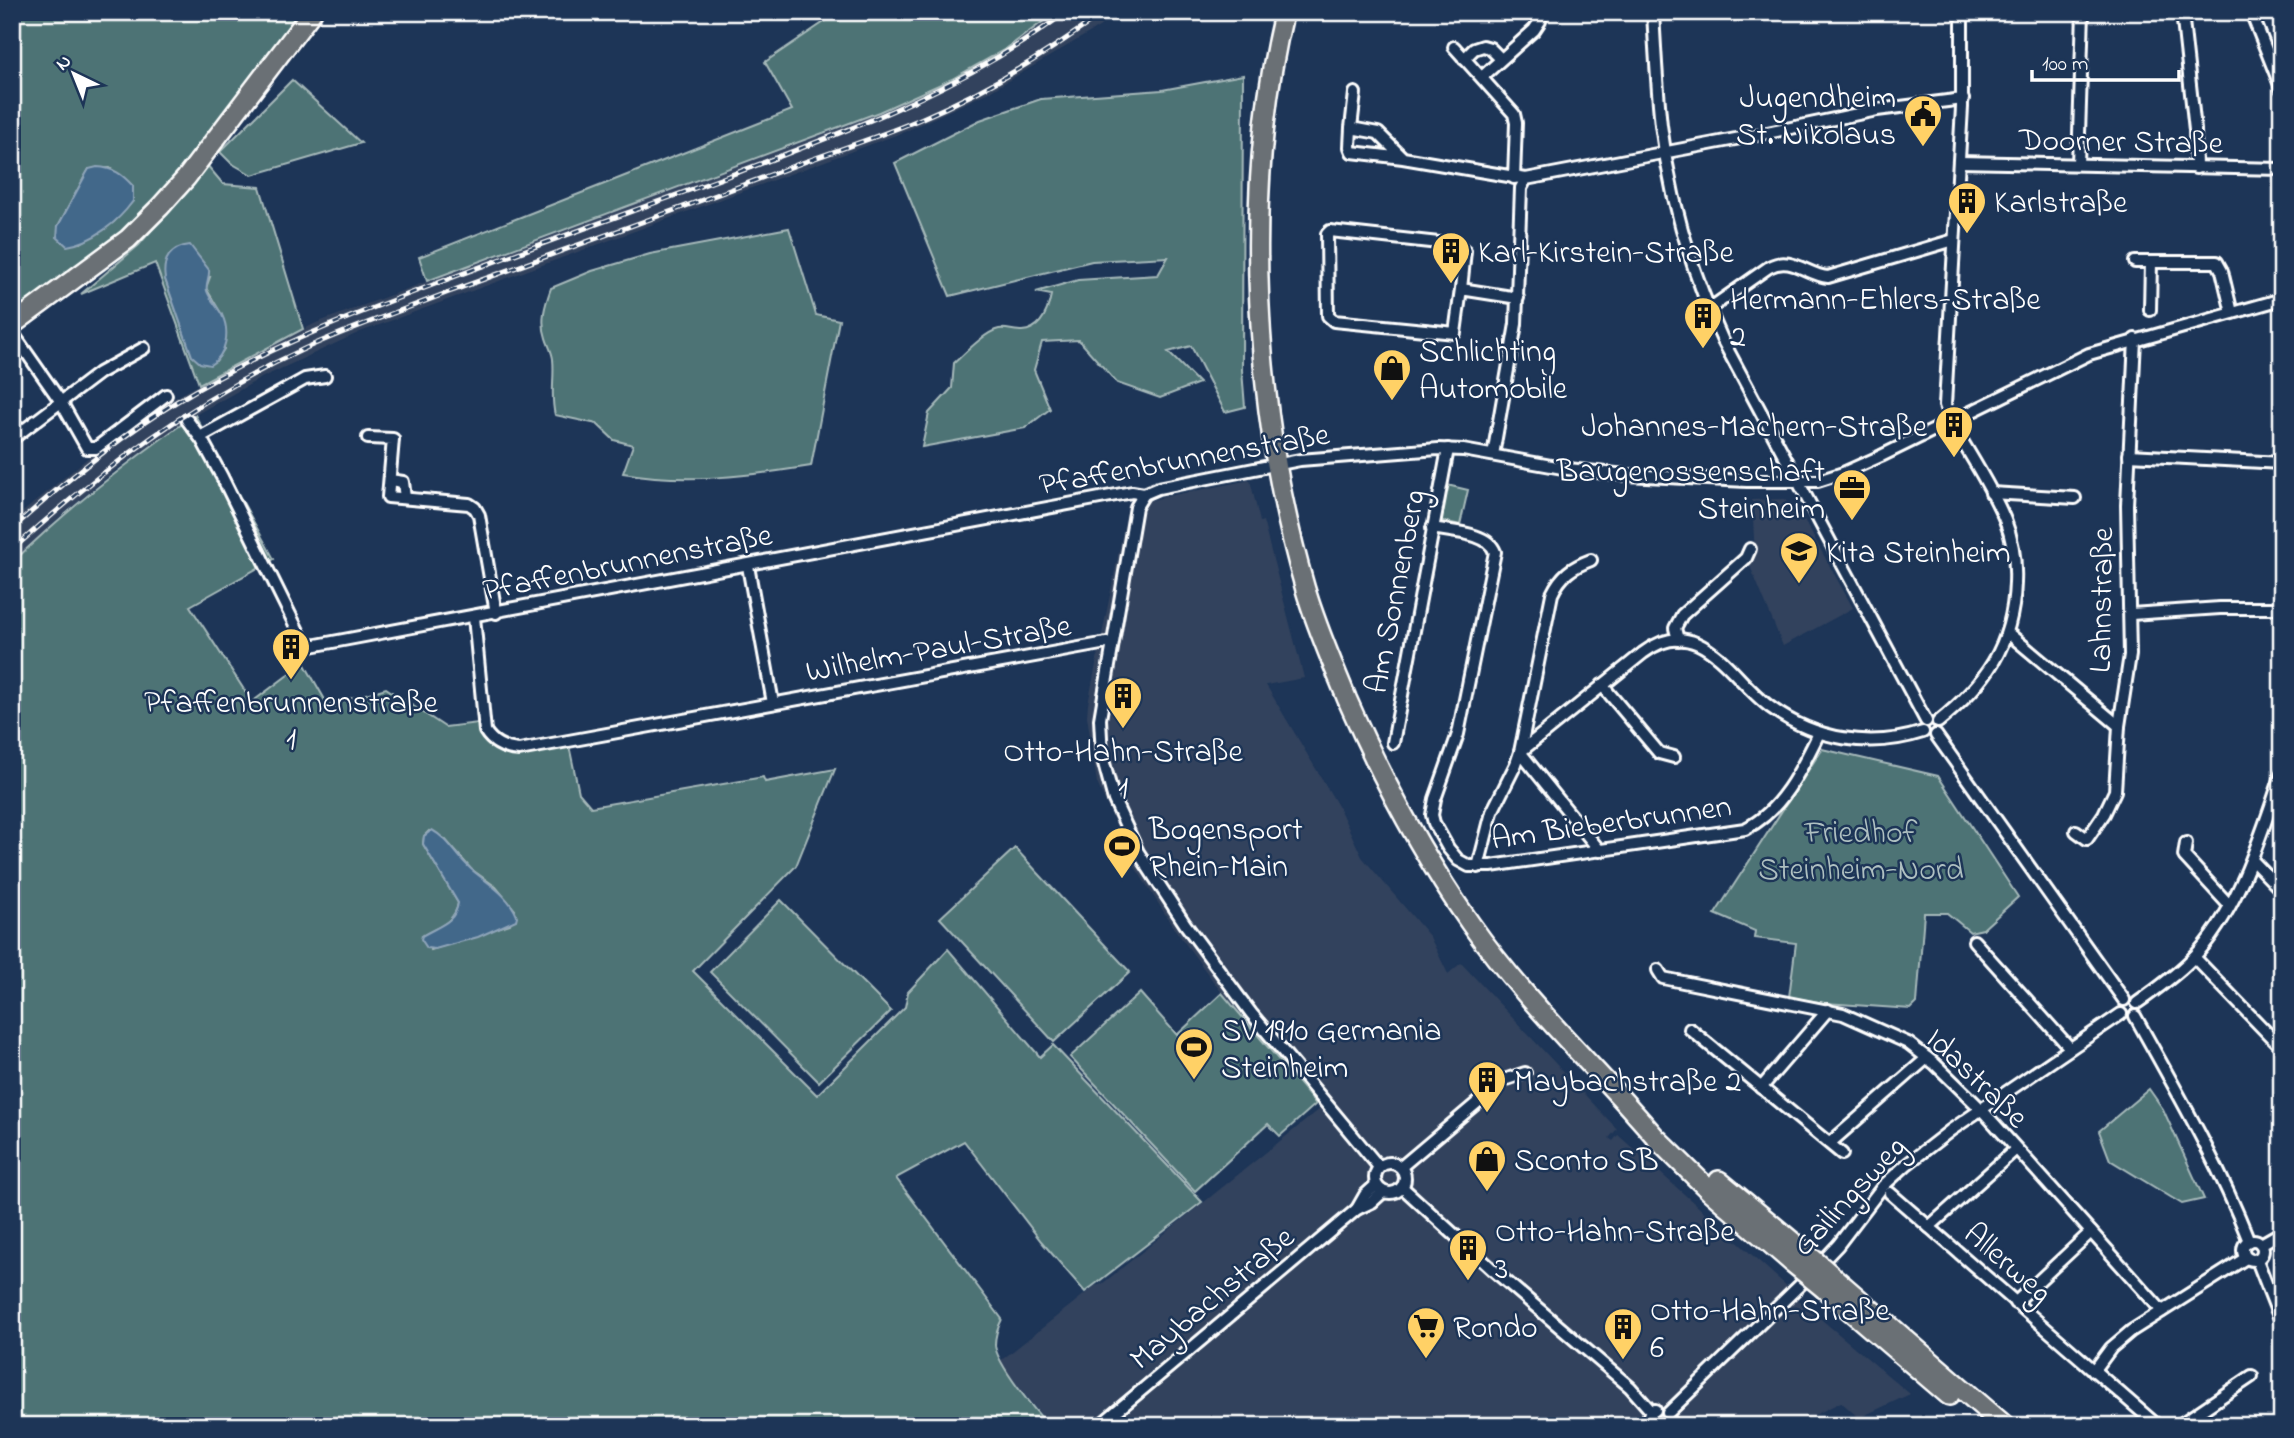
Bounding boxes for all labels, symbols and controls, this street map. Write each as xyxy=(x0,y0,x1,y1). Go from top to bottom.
north arrow xyxy=(38,38,108,108)
scale bar xyxy=(2032,38,2178,82)
text: N xyxy=(50,49,78,78)
text: 100 m xyxy=(2042,50,2088,80)
place label: Jugendheim St. Nikolaus xyxy=(1736,76,1896,160)
public building icon: Jugendheim St. Nikolaus xyxy=(1902,93,1944,148)
street label: Doorner Straße xyxy=(2017,118,2224,169)
building icon: Karlstraße xyxy=(1946,180,1988,235)
place label: Karlstraße xyxy=(1994,181,2128,228)
building icon: Karl-Kirstein-Straße xyxy=(1430,230,1472,285)
place label: Karl-Kirstein-Straße xyxy=(1478,231,1734,278)
place label: Hermann-Ehlers-Straße 2 xyxy=(1730,278,2041,362)
building icon: Hermann-Ehlers-Straße 2 xyxy=(1682,295,1724,350)
place label: Schlichting Automobile xyxy=(1419,330,1568,414)
shop icon: Schlichting Automobile xyxy=(1371,347,1413,402)
building icon: Johannes-Machern-Straße xyxy=(1933,404,1975,459)
place label: Johannes-Machern-Straße xyxy=(1581,405,1928,452)
street label: Pfaffenbrunnenstraße xyxy=(1036,413,1334,510)
place label: Baugenossenschaft Steinheim xyxy=(1556,450,1825,534)
office icon: Baugenossenschaft Steinheim xyxy=(1831,467,1873,522)
street label: Am Sonnenberg xyxy=(1355,486,1440,698)
street label: Pfaffenbrunnenstraße xyxy=(479,513,777,616)
street label: Lahnstraße xyxy=(2079,526,2128,673)
school or university icon: Kita Steinheim xyxy=(1778,530,1820,585)
place label: Kita Steinheim xyxy=(1826,531,2011,578)
street label: Wilhelm-Paul-Straße xyxy=(802,604,1075,697)
building icon: Pfaffenbrunnenstraße 1 xyxy=(270,626,312,681)
building icon: Otto-Hahn-Straße 1 xyxy=(1102,675,1144,730)
place label: Pfaffenbrunnenstraße 1 xyxy=(144,681,439,765)
place label: Otto-Hahn-Straße 1 xyxy=(1003,730,1243,814)
street label: Am Bieberbrunnen xyxy=(1488,784,1735,865)
place label: Bogensport Rhein-Main xyxy=(1148,808,1303,892)
park label: Friedhof Steinheim-Nord xyxy=(1758,811,1964,895)
sports icon: Bogensport Rhein-Main xyxy=(1101,825,1143,880)
place label: SV 1910 Germania Steinheim xyxy=(1221,1009,1442,1093)
street label: Idastraße xyxy=(1913,1018,2038,1141)
sports icon: SV 1910 Germania Steinheim xyxy=(1173,1026,1215,1081)
building icon: Maybachstraße 2 xyxy=(1466,1059,1508,1114)
place label: Maybachstraße 2 xyxy=(1514,1060,1741,1107)
street label: Gailingsweg xyxy=(1782,1126,1919,1268)
shop icon: Sconto SB xyxy=(1466,1138,1508,1193)
place label: Sconto SB xyxy=(1514,1139,1659,1186)
place label: Otto-Hahn-Straße 3 xyxy=(1495,1210,1735,1294)
street label: Allerweg xyxy=(1952,1213,2062,1317)
street label: Maybachstraße xyxy=(1120,1216,1307,1383)
building icon: Otto-Hahn-Straße 3 xyxy=(1447,1227,1489,1282)
place label: Otto-Hahn-Straße 6 xyxy=(1650,1289,1890,1373)
supermarket icon: Rondo xyxy=(1405,1305,1447,1360)
place label: Rondo xyxy=(1453,1306,1538,1353)
building icon: Otto-Hahn-Straße 6 xyxy=(1602,1306,1644,1361)

